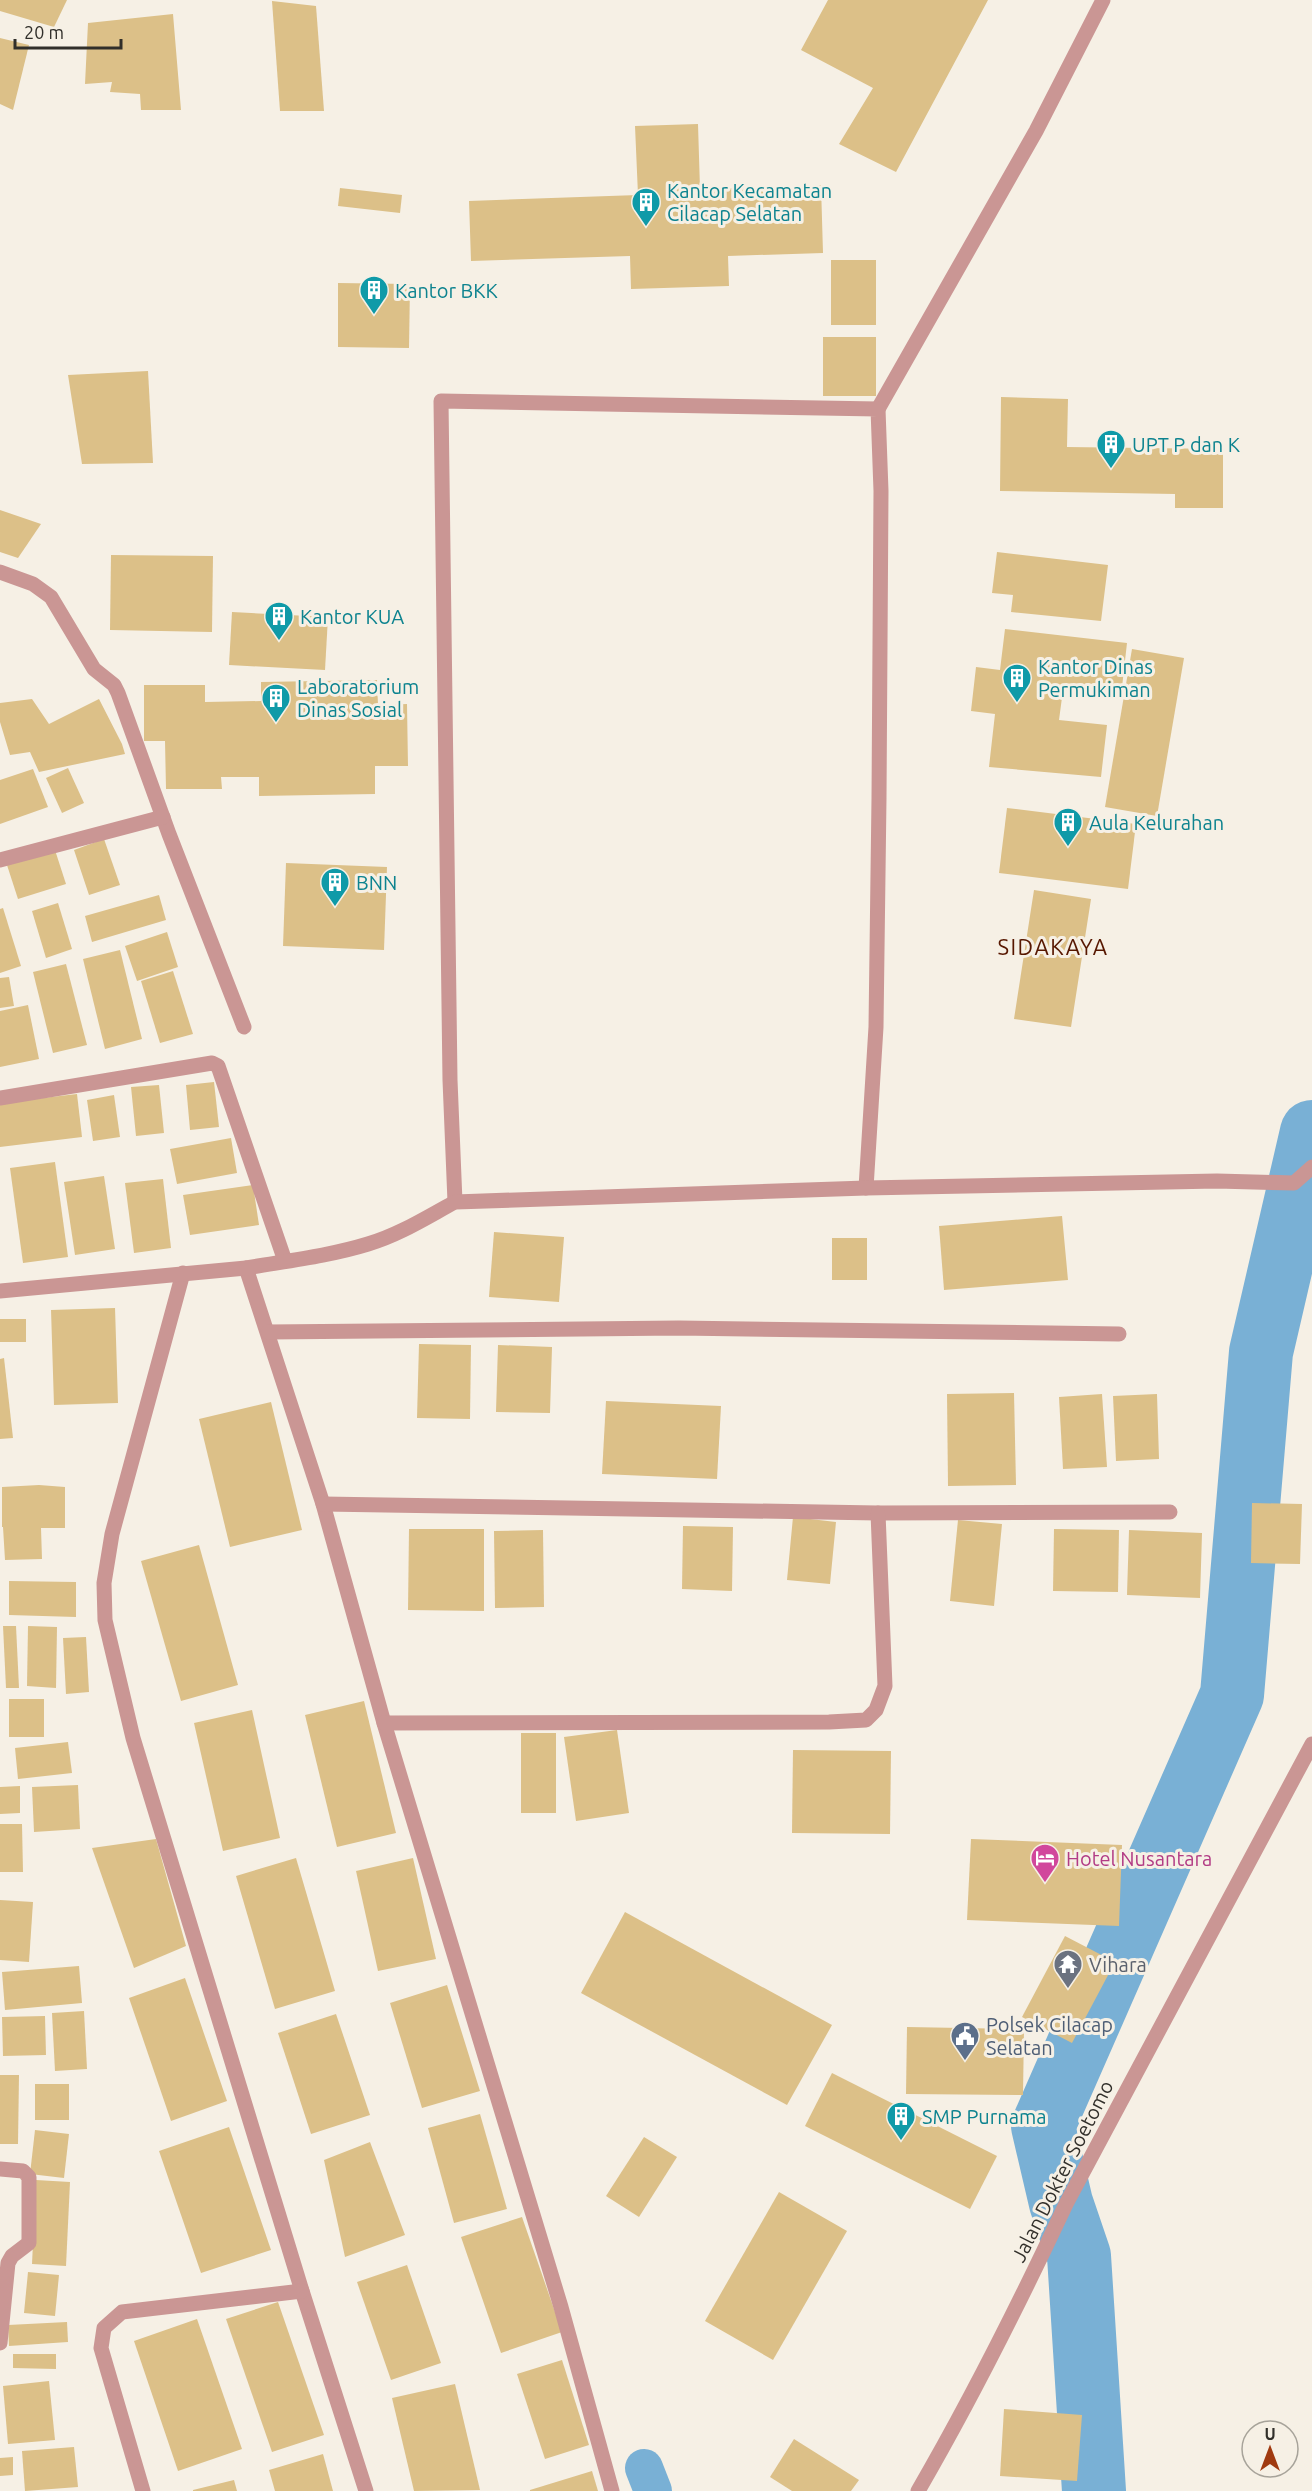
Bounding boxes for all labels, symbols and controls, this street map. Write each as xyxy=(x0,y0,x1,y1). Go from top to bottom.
scale bar xyxy=(15,12,122,50)
text: 20 m xyxy=(24,22,64,42)
place label: Kantor Kecamatan Cilacap Selatan xyxy=(667,179,832,225)
building icon: Kantor Kecamatan Cilacap Selatan xyxy=(630,186,662,228)
building icon: Kantor BKK xyxy=(358,274,390,316)
place label: Kantor BKK xyxy=(395,279,498,302)
building icon: UPT P dan K xyxy=(1095,428,1127,470)
place label: UPT P dan K xyxy=(1132,433,1240,456)
building icon: Kantor KUA xyxy=(263,600,295,642)
place label: Kantor KUA xyxy=(300,605,404,628)
place label: Kantor Dinas Permukiman xyxy=(1038,655,1153,701)
building icon: Kantor Dinas Permukiman xyxy=(1001,662,1033,704)
place label: Laboratorium Dinas Sosial xyxy=(297,675,419,721)
building icon: Laboratorium Dinas Sosial xyxy=(260,682,292,724)
building icon: Aula Kelurahan xyxy=(1052,806,1084,848)
place label: Aula Kelurahan xyxy=(1089,811,1224,834)
building icon: BNN xyxy=(319,866,351,908)
place label: BNN xyxy=(356,871,397,894)
district label: SIDAKAYA xyxy=(997,934,1109,959)
hotel icon: Hotel Nusantara xyxy=(1029,1842,1061,1884)
place label: Hotel Nusantara xyxy=(1066,1847,1212,1870)
temple icon: Vihara xyxy=(1052,1948,1084,1990)
place label: Vihara xyxy=(1089,1953,1147,1976)
place label: Polsek Cilacap Selatan xyxy=(986,2013,1113,2059)
public building icon: Polsek Cilacap Selatan xyxy=(949,2020,981,2062)
street label: Jalan Dokter Soetomo xyxy=(1006,2077,1118,2265)
building icon: SMP Purnama xyxy=(885,2100,917,2142)
place label: SMP Purnama xyxy=(922,2105,1047,2128)
north arrow xyxy=(1240,2419,1300,2479)
text: U xyxy=(1264,2425,1276,2443)

